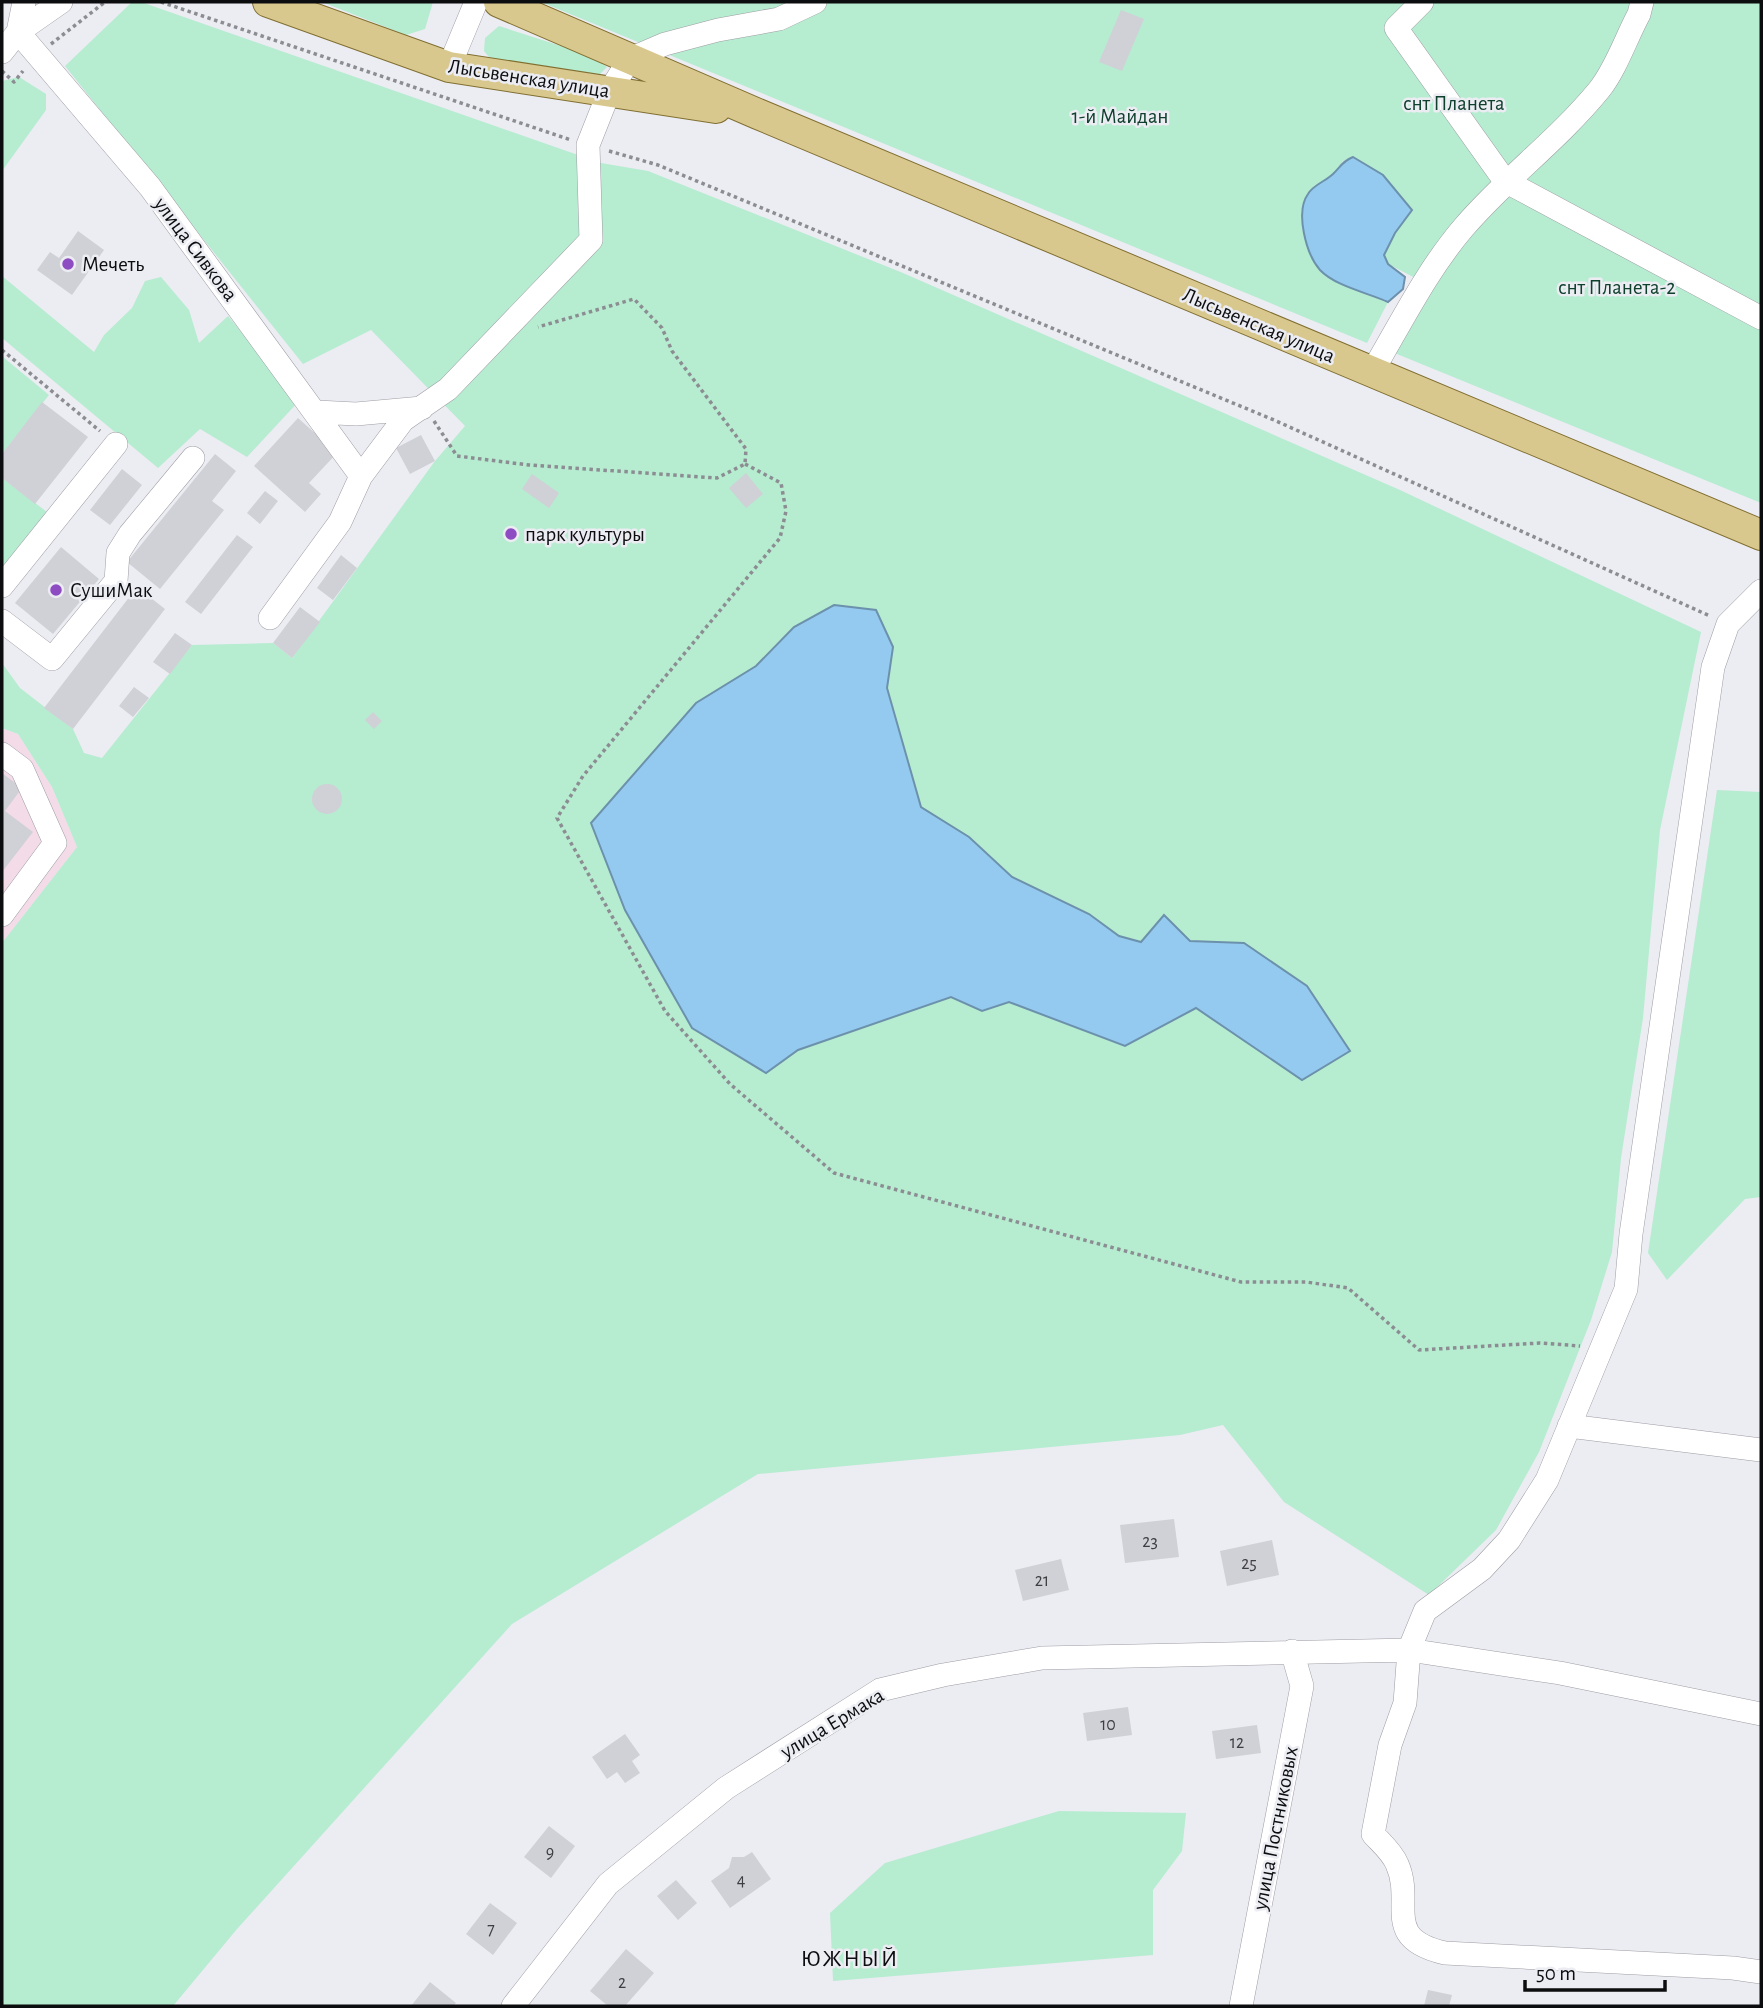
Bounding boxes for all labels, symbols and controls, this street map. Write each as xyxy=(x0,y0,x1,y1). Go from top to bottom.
street label: Лысьвенская улица xyxy=(447,55,611,102)
park label: снт Планета xyxy=(1403,93,1505,114)
park label: 1-й Майдан xyxy=(1071,106,1169,127)
street label: улица Сивкова xyxy=(149,193,242,305)
place label: Мечеть xyxy=(82,254,144,275)
marker: Мечеть xyxy=(60,256,76,272)
park label: снт Планета-2 xyxy=(1558,277,1676,298)
street label: Лысьвенская улица xyxy=(1180,284,1338,367)
place label: парк культуры xyxy=(525,524,645,545)
marker: парк культуры xyxy=(503,526,519,542)
place label: СушиМак xyxy=(70,580,153,601)
marker: СушиМак xyxy=(48,582,64,598)
house number: 23 xyxy=(1142,1533,1158,1551)
house number: 25 xyxy=(1241,1555,1257,1573)
house number: 21 xyxy=(1035,1572,1049,1590)
street label: улица Ермака xyxy=(776,1684,888,1763)
house number: 10 xyxy=(1100,1716,1116,1734)
house number: 12 xyxy=(1230,1734,1244,1752)
street label: улица Постниковых xyxy=(1249,1745,1302,1913)
house number: 9 xyxy=(546,1844,554,1862)
house number: 4 xyxy=(737,1872,746,1890)
house number: 7 xyxy=(487,1921,495,1939)
district label: ЮЖНЫЙ xyxy=(801,1947,899,1971)
scale bar xyxy=(1525,1948,1665,1992)
text: 50 m xyxy=(1536,1963,1576,1984)
house number: 2 xyxy=(618,1974,626,1992)

